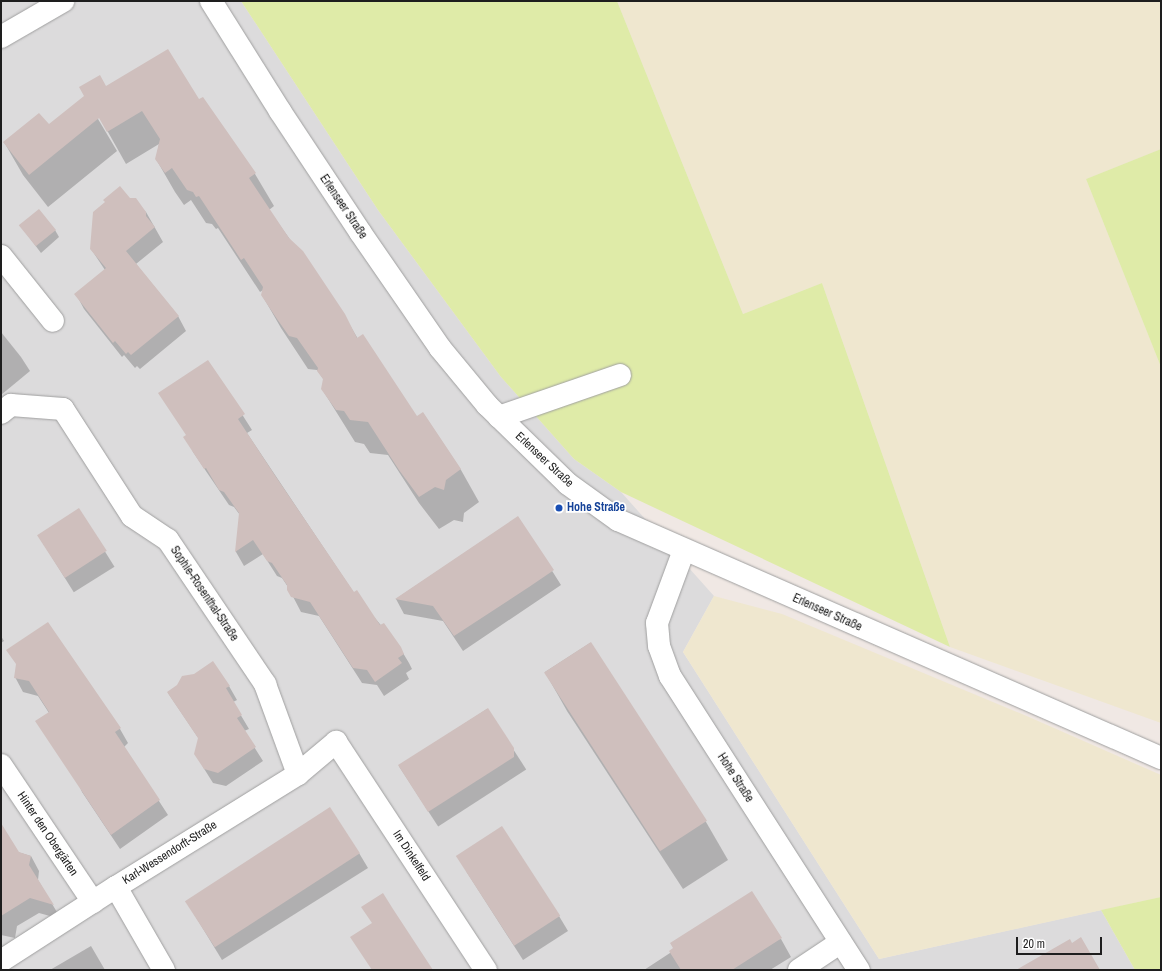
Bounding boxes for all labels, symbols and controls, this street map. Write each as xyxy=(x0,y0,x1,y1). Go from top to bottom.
street label: Erlenseer Straße xyxy=(316,172,370,242)
street label: Erlenseer Straße xyxy=(512,429,576,491)
place label: Hohe Straße xyxy=(567,501,625,515)
marker: Hohe Straße xyxy=(554,503,564,513)
street label: Sophie-Rosenthal-Straße xyxy=(167,544,241,644)
street label: Erlenseer Straße xyxy=(790,591,864,635)
street label: Hohe Straße xyxy=(714,751,756,805)
street label: Hinter den Obergärten xyxy=(14,789,80,879)
street label: Karl-Wessendorft-Straße xyxy=(120,818,220,888)
street label: Im Dinkelfeld xyxy=(389,828,433,884)
scale bar xyxy=(1018,929,1104,955)
text: 20 m xyxy=(1023,936,1045,952)

